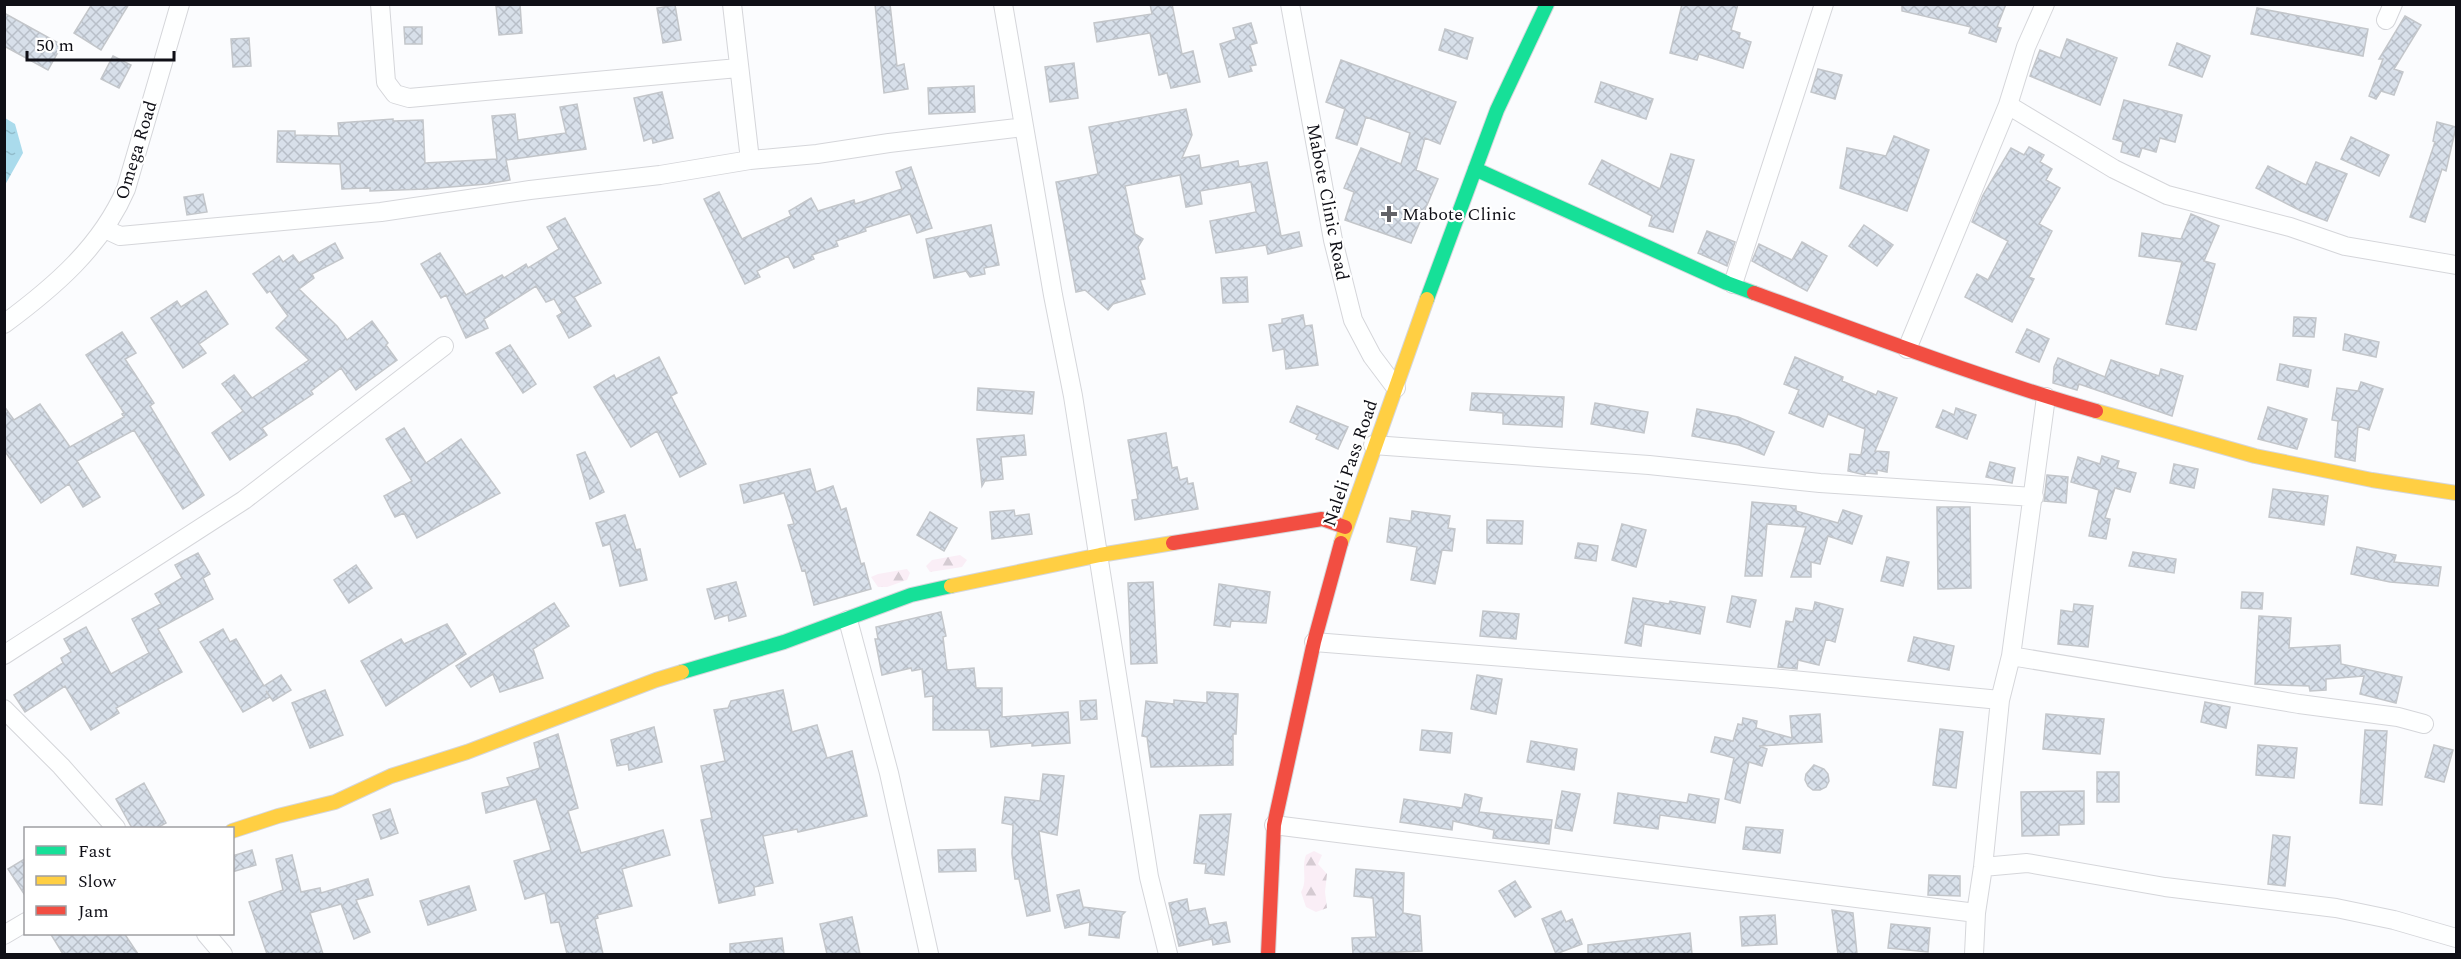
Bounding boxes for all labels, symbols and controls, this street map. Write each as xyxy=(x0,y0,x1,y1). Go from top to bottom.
scale bar xyxy=(27,24,174,62)
text: 50 m xyxy=(36,32,74,59)
street label: Omega Road xyxy=(109,97,164,203)
street label: Mabote Clinic Road xyxy=(1299,121,1356,283)
place label: Mabote Clinic xyxy=(1402,201,1516,228)
marker: Mabote Clinic xyxy=(1380,205,1398,223)
street label: Naleli Pass Road xyxy=(1316,396,1385,530)
legend xyxy=(24,827,234,935)
text: Fast xyxy=(78,838,111,865)
text: Slow xyxy=(78,868,117,895)
text: Jam xyxy=(78,898,109,925)

